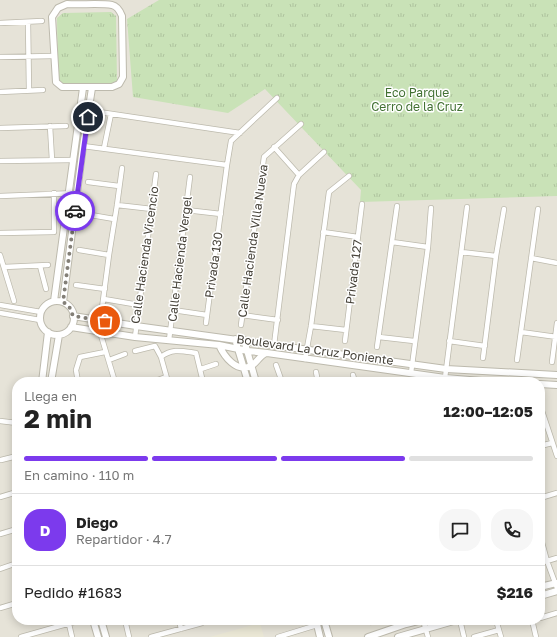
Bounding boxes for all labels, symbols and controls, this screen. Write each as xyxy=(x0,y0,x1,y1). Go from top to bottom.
park label: Eco Parque Cerro de la Cruz xyxy=(371,85,463,114)
pin xyxy=(71,100,105,134)
icon: home xyxy=(77,106,99,128)
street label: Calle Hacienda Villa Nueva xyxy=(234,163,271,319)
street label: Calle Hacienda Vicencio xyxy=(127,185,162,325)
courier xyxy=(55,191,95,231)
street label: Calle Hacienda Vergel xyxy=(164,195,195,323)
icon: car xyxy=(64,200,86,222)
street label: Privada 130 xyxy=(201,231,226,299)
street label: Privada 127 xyxy=(342,239,365,305)
pin xyxy=(88,304,122,338)
icon: bag xyxy=(94,310,116,332)
street label: Boulevard La Cruz Poniente xyxy=(236,331,395,368)
text: Llega en xyxy=(24,388,77,404)
text: 12:00–12:05 xyxy=(443,402,533,420)
text: 2 min xyxy=(24,403,92,434)
text: En camino · 110 m xyxy=(24,467,134,483)
button: chat xyxy=(439,509,481,551)
button: phone xyxy=(491,509,533,551)
text: Diego xyxy=(76,513,118,531)
text: D xyxy=(40,521,50,539)
text: Repartidor · 4.7 xyxy=(76,531,172,547)
text: Pedido #1683 xyxy=(24,583,122,601)
text: $216 xyxy=(497,583,533,601)

